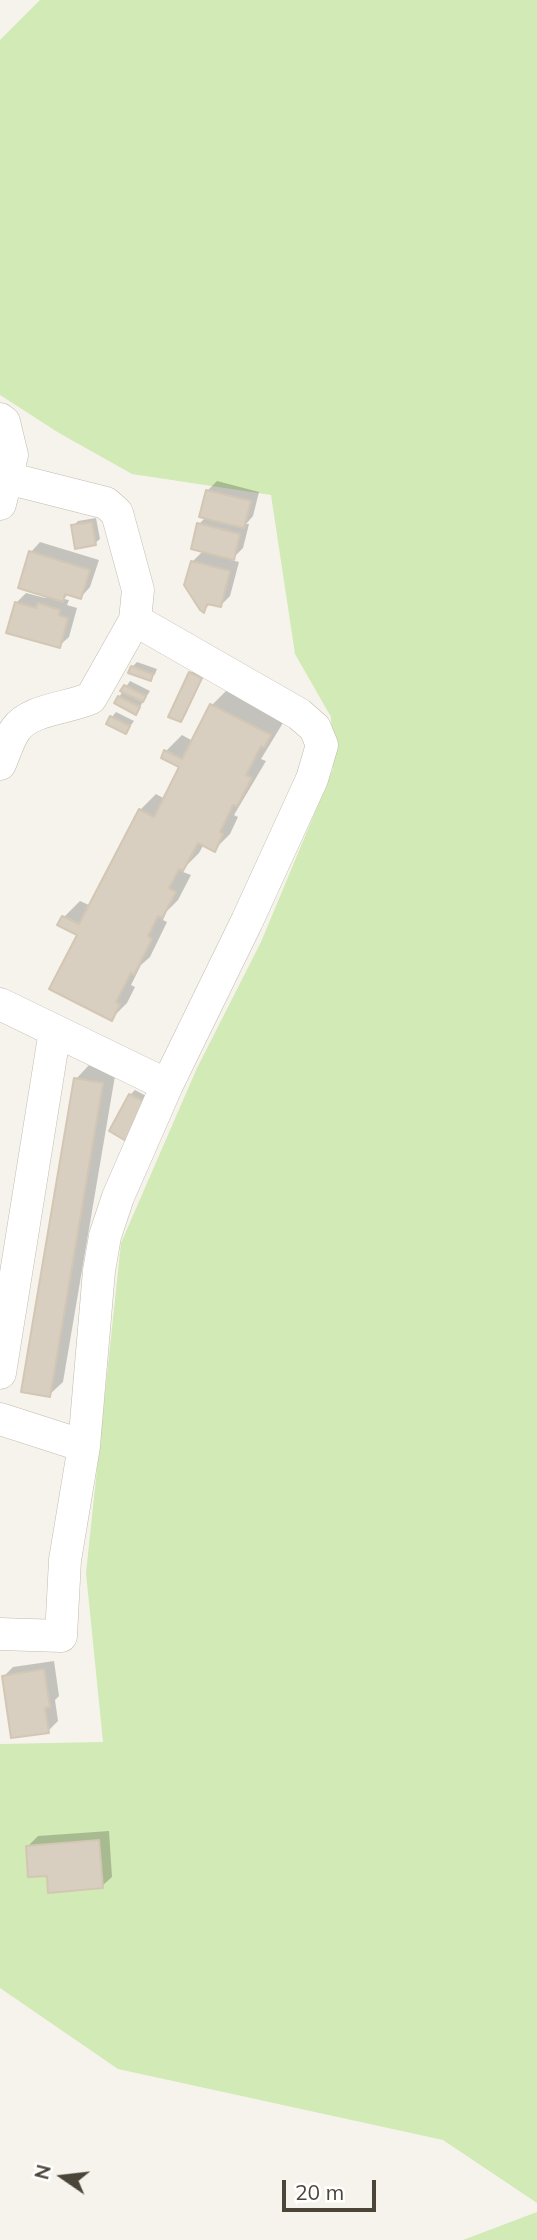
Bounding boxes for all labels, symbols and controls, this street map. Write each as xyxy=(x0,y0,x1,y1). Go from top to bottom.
north arrow xyxy=(28,2142,98,2212)
text: N xyxy=(29,2162,56,2182)
scale bar xyxy=(285,2166,379,2210)
text: 20 m xyxy=(295,2179,344,2205)

